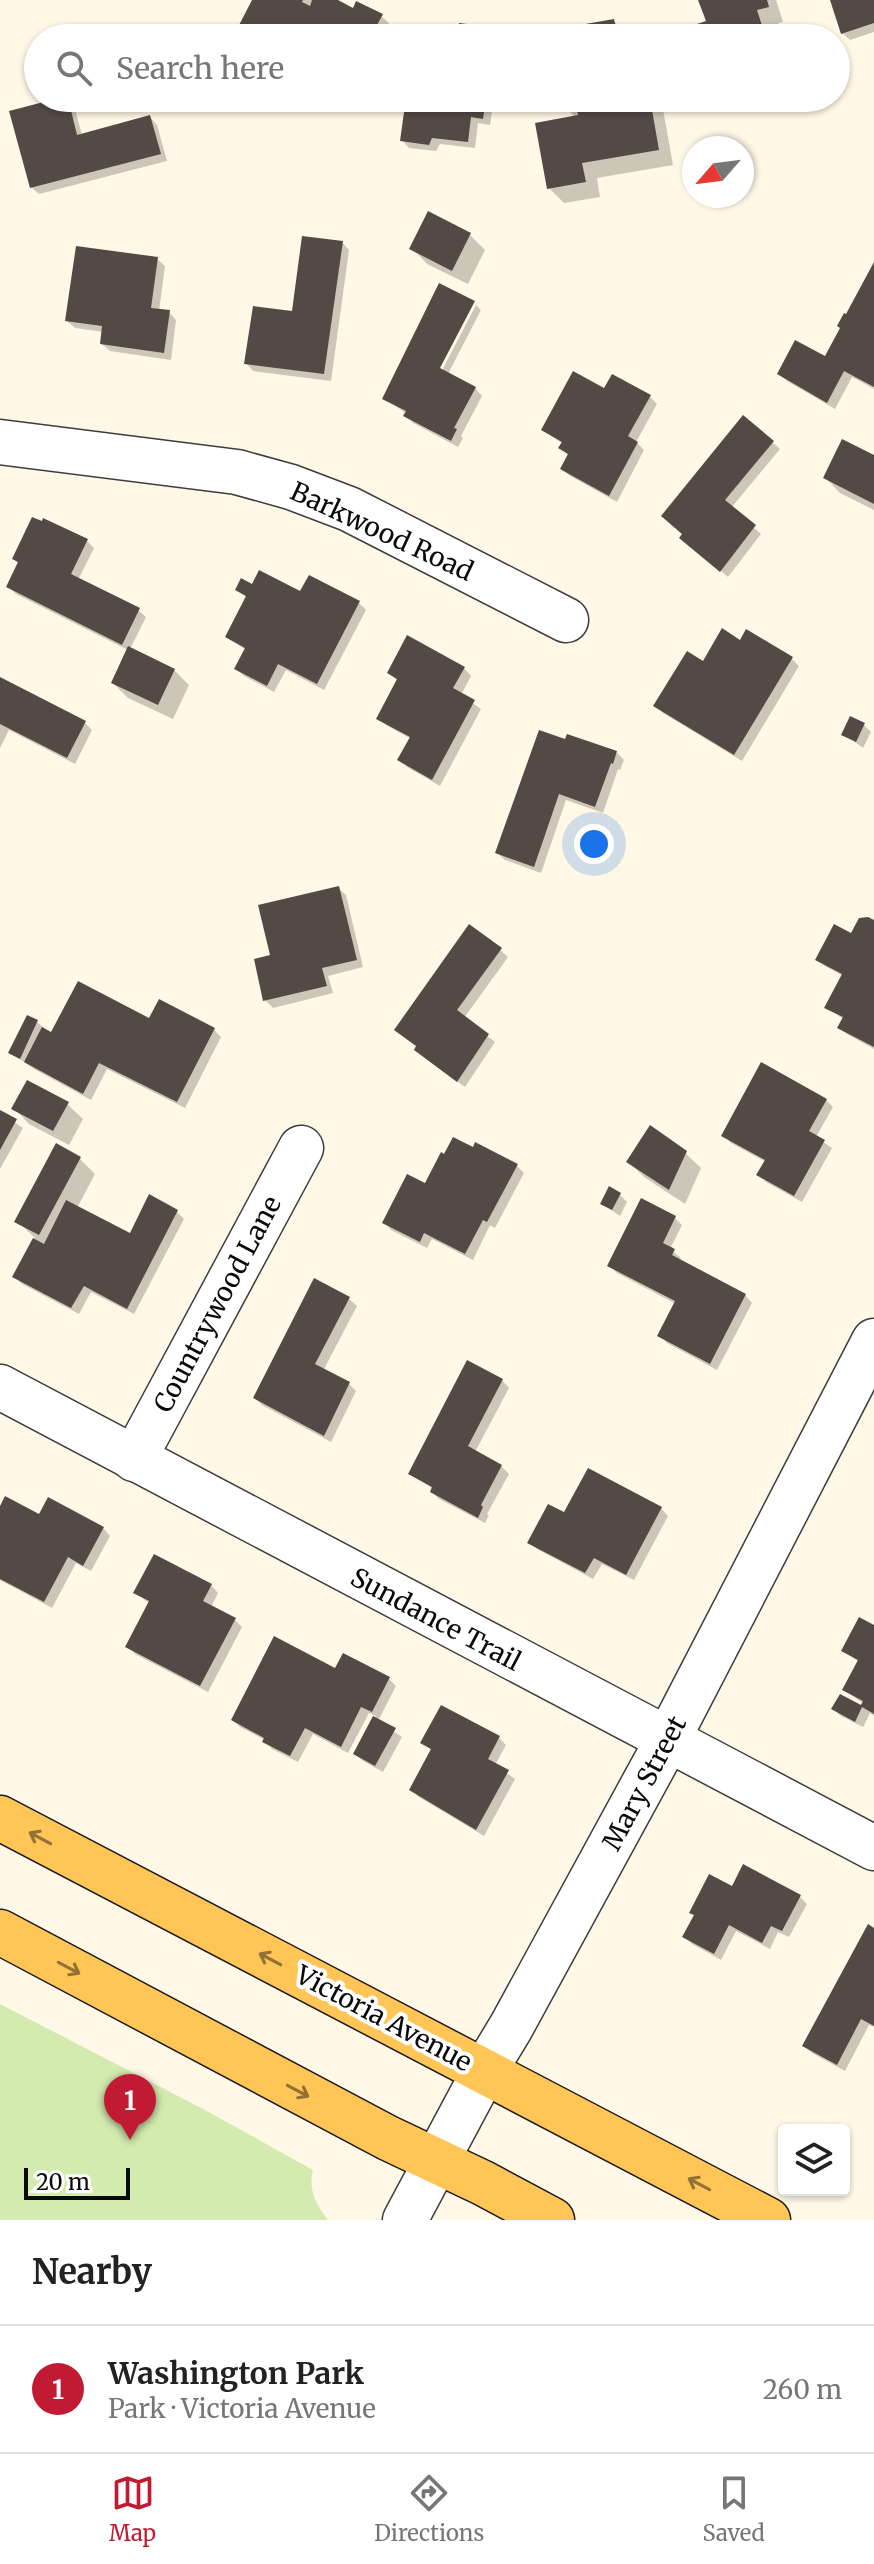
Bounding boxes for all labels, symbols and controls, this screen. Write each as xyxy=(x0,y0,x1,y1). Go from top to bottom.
search box xyxy=(24,24,850,112)
icon: search xyxy=(52,46,96,90)
text: Search here xyxy=(116,49,284,87)
north arrow xyxy=(682,136,754,208)
street label: Barkwood Road xyxy=(285,474,479,588)
your location xyxy=(574,824,614,864)
street label: Countrywood Lane xyxy=(146,1190,288,1418)
street label: Sundance Trail xyxy=(345,1560,527,1678)
street label: Mary Street xyxy=(595,1710,693,1856)
one-way arrow xyxy=(28,1830,52,1846)
one-way arrow xyxy=(259,1950,283,1966)
street label: Victoria Avenue xyxy=(289,1957,478,2078)
one-way arrow xyxy=(56,1961,80,1977)
pin: 1 xyxy=(104,2074,156,2140)
one-way arrow xyxy=(286,2083,310,2099)
map controls xyxy=(778,2124,850,2196)
button: layers xyxy=(778,2124,850,2196)
scale bar xyxy=(24,2164,130,2200)
text: 20 m xyxy=(36,2168,90,2196)
one-way arrow xyxy=(688,2175,711,2191)
text: Nearby xyxy=(32,2251,152,2293)
text: Washington Park xyxy=(108,2354,364,2392)
text: 1 xyxy=(52,2373,64,2406)
text: 260 m xyxy=(763,2373,842,2406)
text: Park · Victoria Avenue xyxy=(108,2392,376,2425)
tab: Map xyxy=(109,2471,156,2547)
tab: Directions xyxy=(374,2471,484,2547)
tab: Saved xyxy=(703,2471,765,2547)

